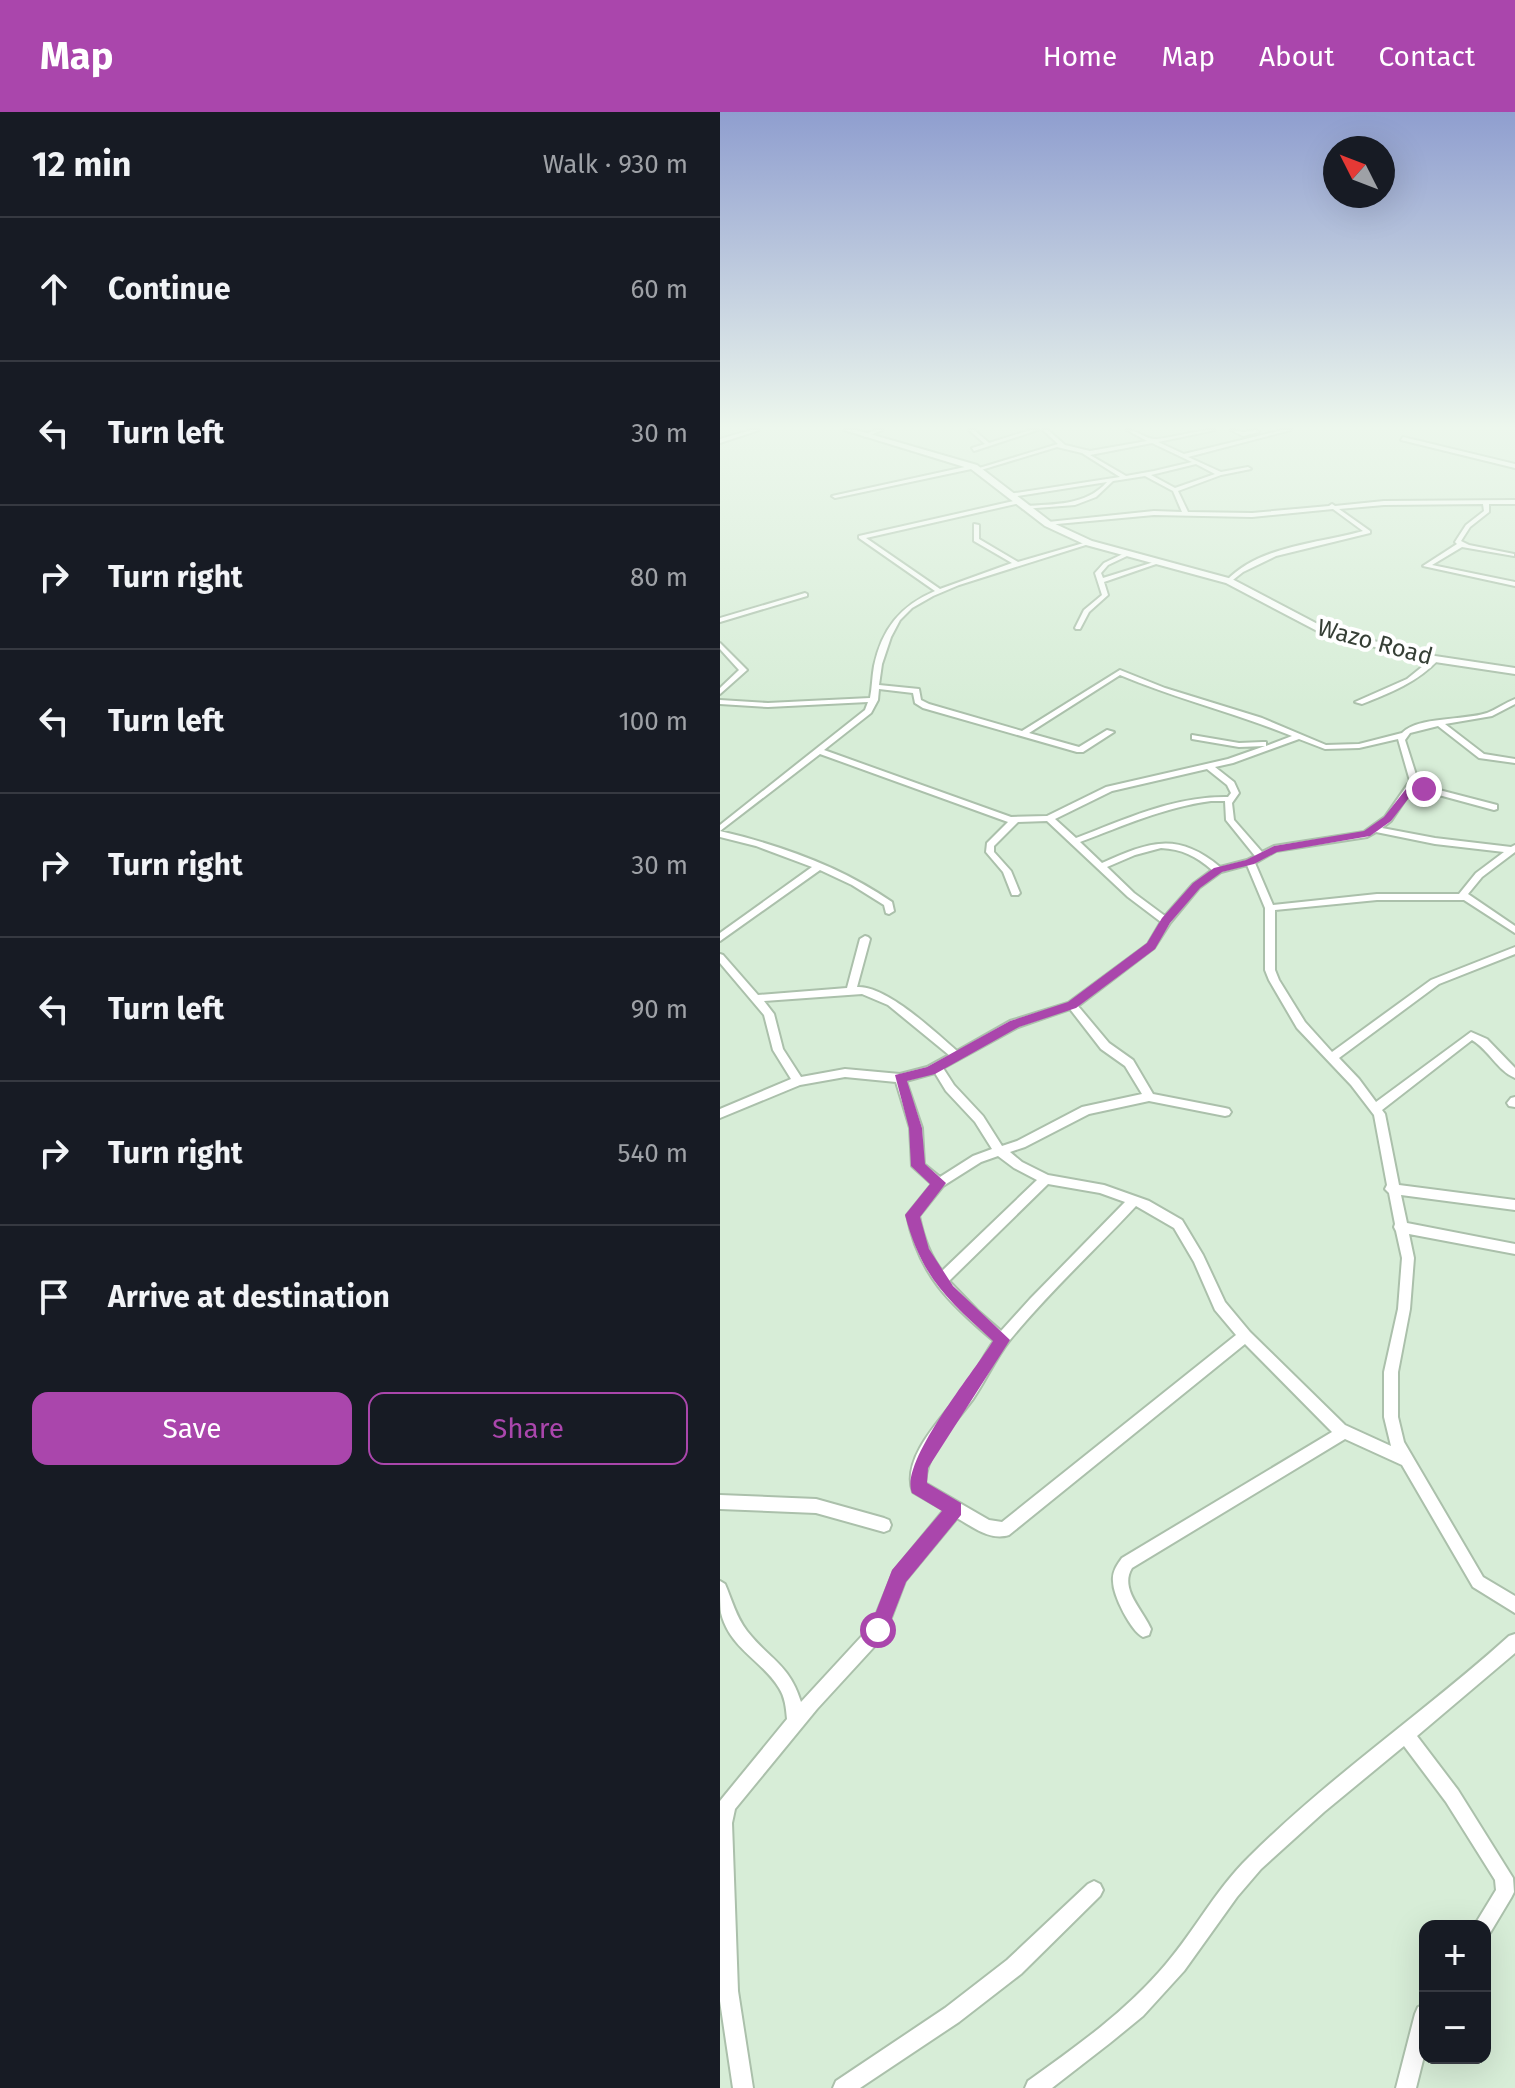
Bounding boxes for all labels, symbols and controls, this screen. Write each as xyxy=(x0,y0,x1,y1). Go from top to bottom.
text: Map xyxy=(40,33,113,79)
text: Home xyxy=(1043,40,1117,73)
text: Map xyxy=(1161,40,1215,73)
text: About xyxy=(1259,40,1334,73)
text: Contact xyxy=(1378,40,1475,73)
north arrow xyxy=(1323,136,1395,208)
text: 12 min xyxy=(32,144,131,185)
text: Walk · 930 m xyxy=(543,149,688,180)
icon: ahead xyxy=(32,267,76,311)
text: Continue xyxy=(108,271,231,307)
text: 60 m xyxy=(630,274,688,305)
icon: left xyxy=(32,411,76,455)
text: Turn left xyxy=(108,415,224,451)
text: 30 m xyxy=(631,418,688,449)
icon: right xyxy=(32,555,76,599)
text: Turn right xyxy=(108,559,243,595)
text: 80 m xyxy=(630,562,688,593)
street label: Wazo Road xyxy=(1314,613,1436,671)
icon: left xyxy=(32,699,76,743)
text: Turn left xyxy=(108,703,224,739)
text: 100 m xyxy=(619,706,688,737)
route end xyxy=(1406,771,1442,807)
icon: right xyxy=(32,843,76,887)
text: Turn right xyxy=(108,847,243,883)
text: 30 m xyxy=(631,850,688,881)
icon: left xyxy=(32,987,76,1031)
text: Turn left xyxy=(108,991,224,1027)
text: 90 m xyxy=(631,994,688,1025)
icon: right xyxy=(32,1131,76,1175)
text: Turn right xyxy=(108,1135,243,1171)
text: 540 m xyxy=(617,1138,688,1169)
icon: arrive xyxy=(32,1275,76,1319)
text: Arrive at destination xyxy=(108,1279,390,1315)
button: Save xyxy=(32,1392,352,1465)
button: Share xyxy=(368,1392,688,1465)
route start xyxy=(860,1612,896,1648)
map controls xyxy=(1419,1920,1491,2064)
button: + xyxy=(1419,1920,1491,1992)
button: − xyxy=(1419,1992,1491,2064)

